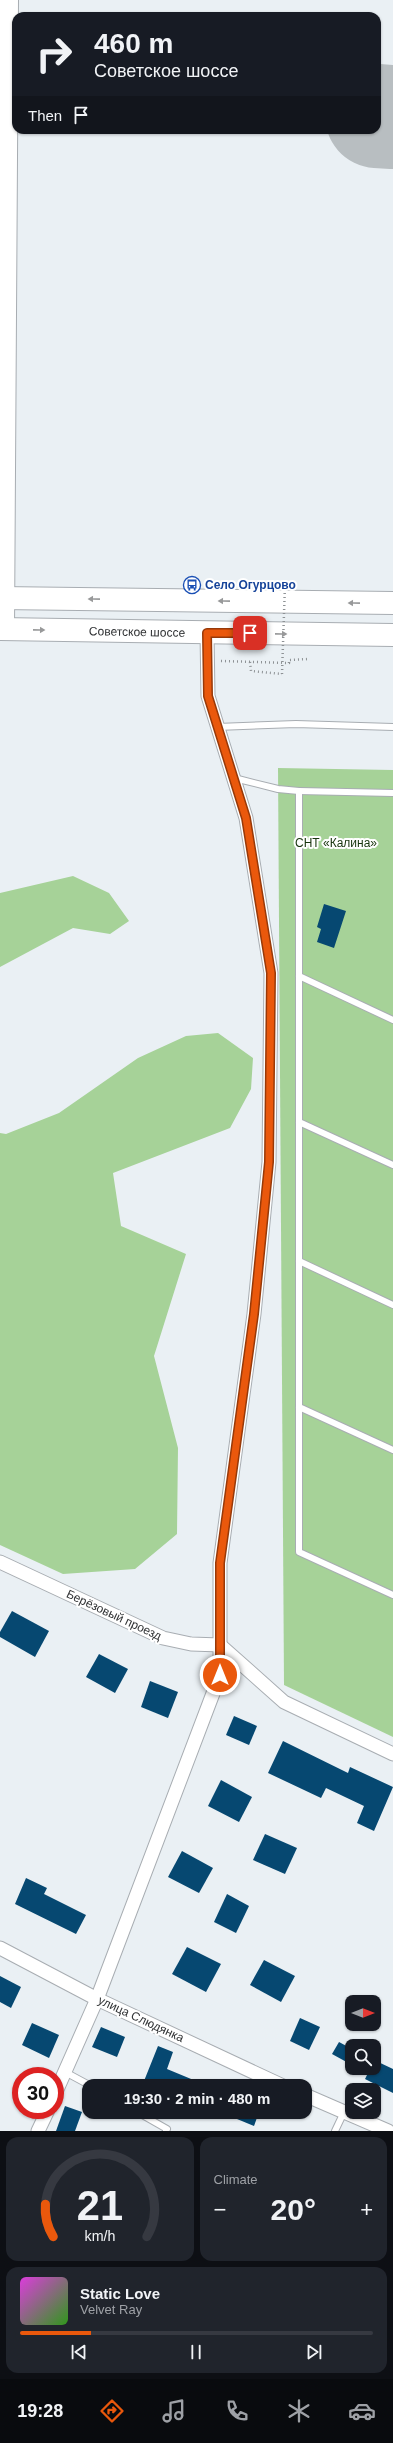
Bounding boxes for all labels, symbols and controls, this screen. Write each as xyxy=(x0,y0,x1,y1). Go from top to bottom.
icon: right xyxy=(28,28,80,80)
text: 460 m xyxy=(94,28,173,59)
text: Советское шоссе xyxy=(94,61,238,81)
icon: arrive xyxy=(70,104,92,126)
text: Then xyxy=(28,107,62,124)
bus stop icon: Село Огурцово xyxy=(182,575,202,595)
place label: Село Огурцово xyxy=(205,578,296,592)
one-way arrow xyxy=(88,596,100,603)
one-way arrow xyxy=(217,598,230,604)
one-way arrow xyxy=(347,600,360,606)
pin xyxy=(233,616,267,650)
icon: arrive xyxy=(239,622,261,644)
street label: Советское шоссе xyxy=(89,624,186,640)
one-way arrow xyxy=(33,627,46,633)
one-way arrow xyxy=(275,631,288,637)
park label: СНТ «Калина» xyxy=(295,836,377,850)
street label: Берёзовый проезд xyxy=(64,1587,164,1643)
position arrow xyxy=(199,1654,241,1696)
street label: улица Слюдянка xyxy=(96,1993,186,2045)
north arrow xyxy=(345,1995,381,2031)
map controls xyxy=(345,1995,381,2119)
button: search xyxy=(345,2039,381,2075)
speed limit sign: 30 xyxy=(12,2067,64,2119)
button: layers xyxy=(345,2083,381,2119)
text: 19:30 · 2 min · 480 m xyxy=(124,2090,270,2107)
text: Climate xyxy=(214,2172,258,2187)
text: 21 xyxy=(77,2182,123,2229)
text: 20° xyxy=(271,2193,316,2226)
text: − xyxy=(214,2197,226,2222)
text: + xyxy=(360,2197,373,2222)
text: km/h xyxy=(84,2228,115,2244)
text: Static Love xyxy=(80,2285,160,2302)
text: Velvet Ray xyxy=(80,2302,142,2317)
icon: previous xyxy=(68,2341,90,2363)
icon: pause xyxy=(185,2341,207,2363)
icon: next xyxy=(303,2341,325,2363)
icon: directions xyxy=(98,2397,126,2425)
icon: music xyxy=(160,2397,188,2425)
icon: phone xyxy=(223,2397,251,2425)
icon: climate xyxy=(285,2397,313,2425)
icon: car xyxy=(348,2397,376,2425)
text: 19:28 xyxy=(17,2401,63,2421)

